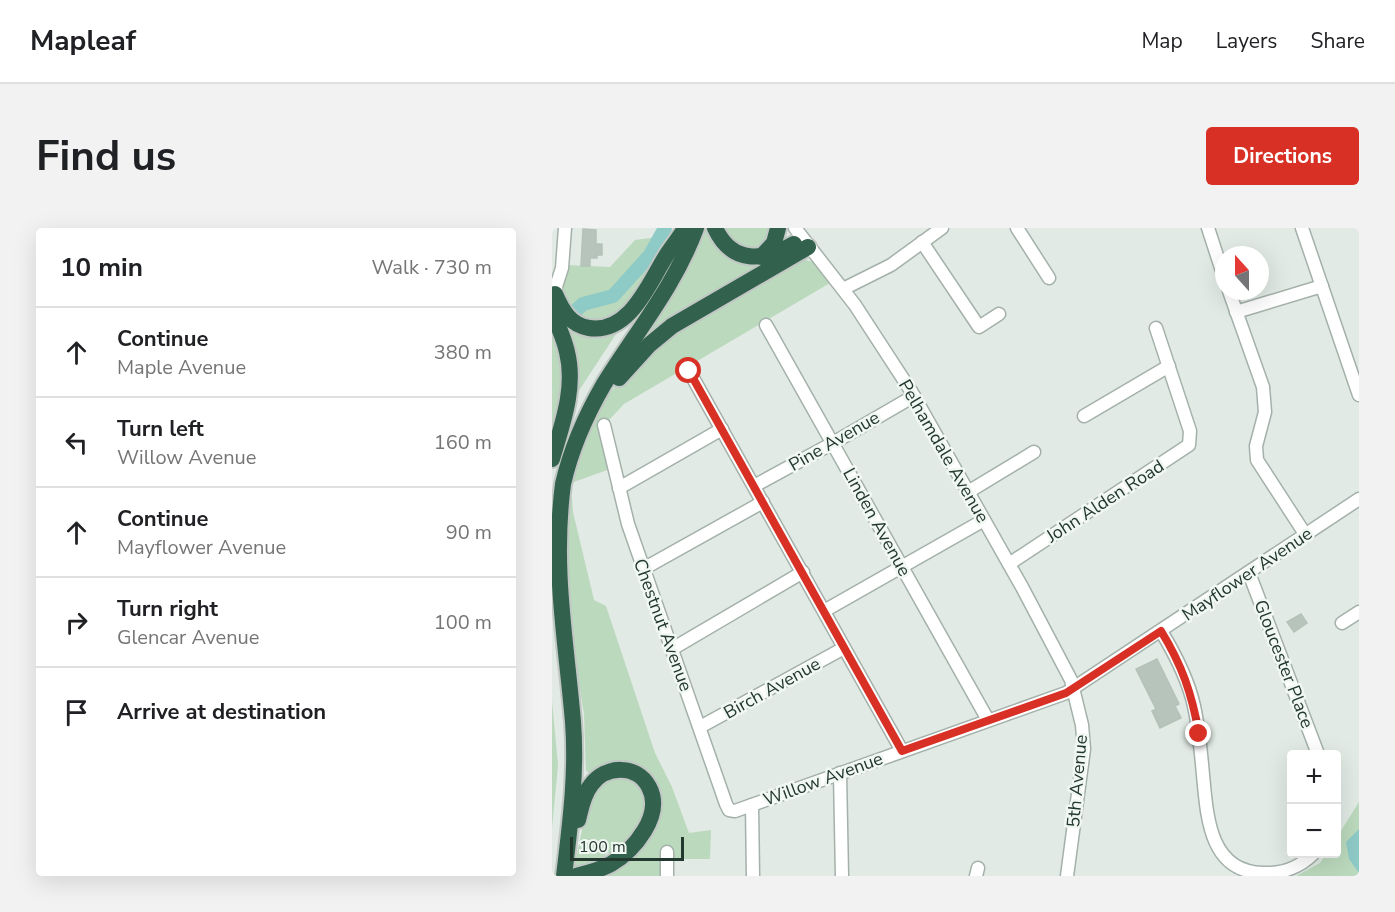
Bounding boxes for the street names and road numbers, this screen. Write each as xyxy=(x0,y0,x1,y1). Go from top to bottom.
street label: Pelhamdale Avenue xyxy=(893,375,995,527)
street label: Pine Avenue xyxy=(784,405,884,477)
street label: John Alden Road xyxy=(1041,454,1169,549)
street label: Linden Avenue xyxy=(837,464,917,580)
street label: Mayflower Avenue xyxy=(1177,521,1317,627)
street label: Chestnut Avenue xyxy=(628,555,698,695)
street label: Gloucester Place xyxy=(1249,596,1319,732)
street label: Birch Avenue xyxy=(719,652,825,724)
street label: 5th Avenue xyxy=(1061,734,1093,828)
street label: Willow Avenue xyxy=(760,746,886,812)

